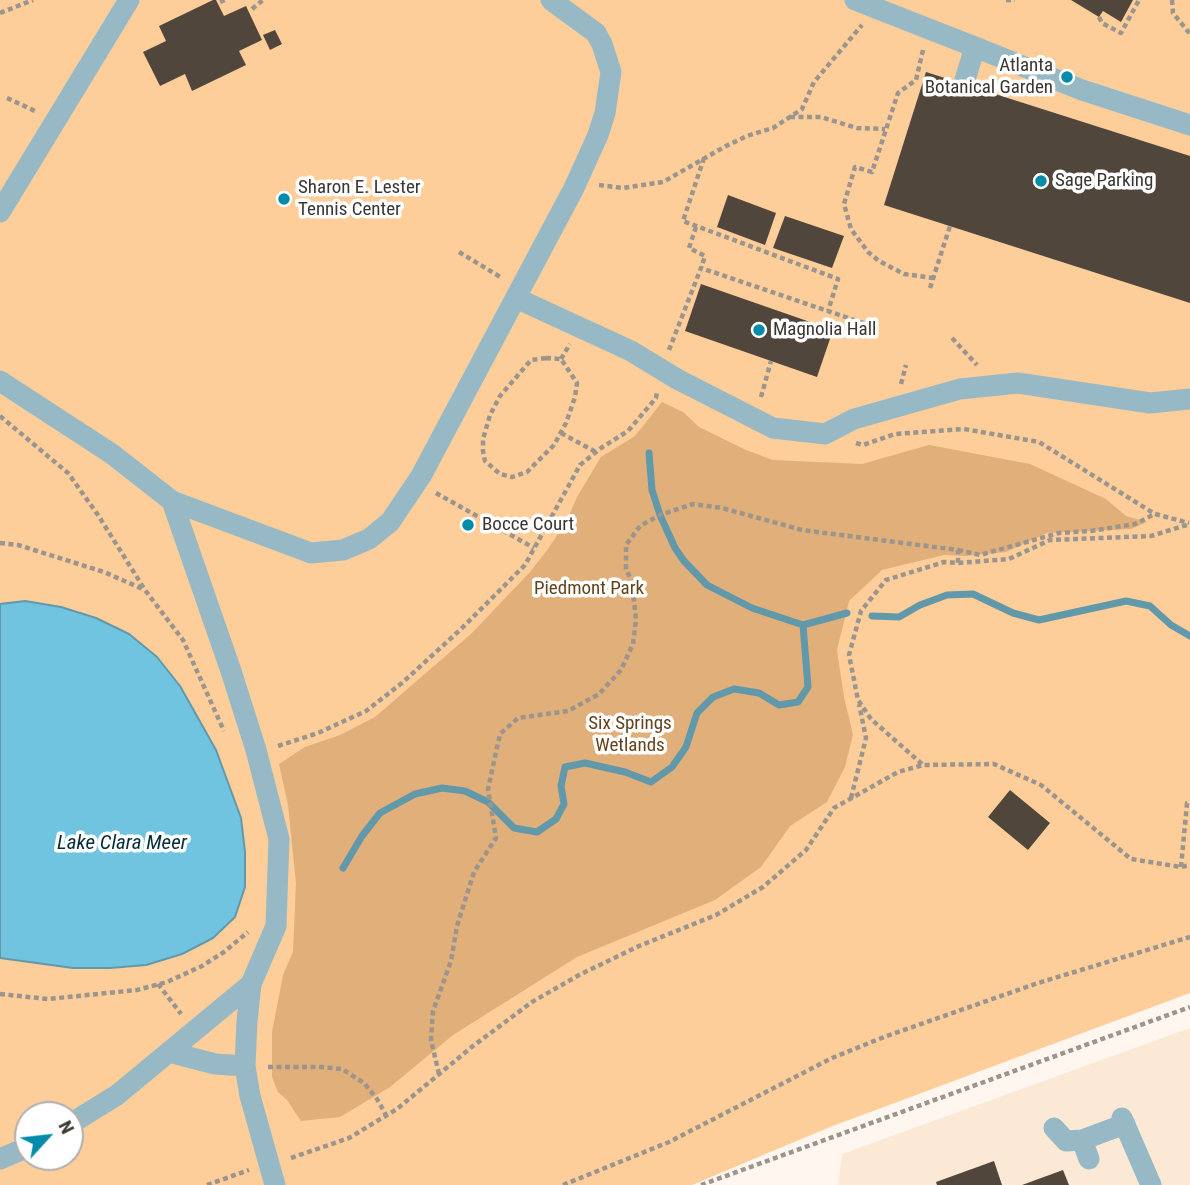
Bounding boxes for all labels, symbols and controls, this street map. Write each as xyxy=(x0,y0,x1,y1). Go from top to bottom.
place label: Atlanta Botanical Garden xyxy=(925,55,1053,99)
marker: Atlanta Botanical Garden xyxy=(1059,69,1075,85)
place label: Sage Parking xyxy=(1055,170,1153,192)
marker: Sage Parking xyxy=(1033,173,1049,189)
place label: Sharon E. Lester Tennis Center xyxy=(298,177,421,221)
marker: Sharon E. Lester Tennis Center xyxy=(276,191,292,207)
place label: Magnolia Hall xyxy=(773,319,876,341)
marker: Magnolia Hall xyxy=(751,322,767,338)
place label: Bocce Court xyxy=(482,514,574,536)
marker: Bocce Court xyxy=(460,517,476,533)
park label: Piedmont Park xyxy=(534,578,644,600)
park label: Six Springs Wetlands xyxy=(588,713,672,757)
water label: Lake Clara Meer xyxy=(57,831,187,857)
north arrow xyxy=(14,1101,84,1171)
text: N xyxy=(53,1117,79,1138)

